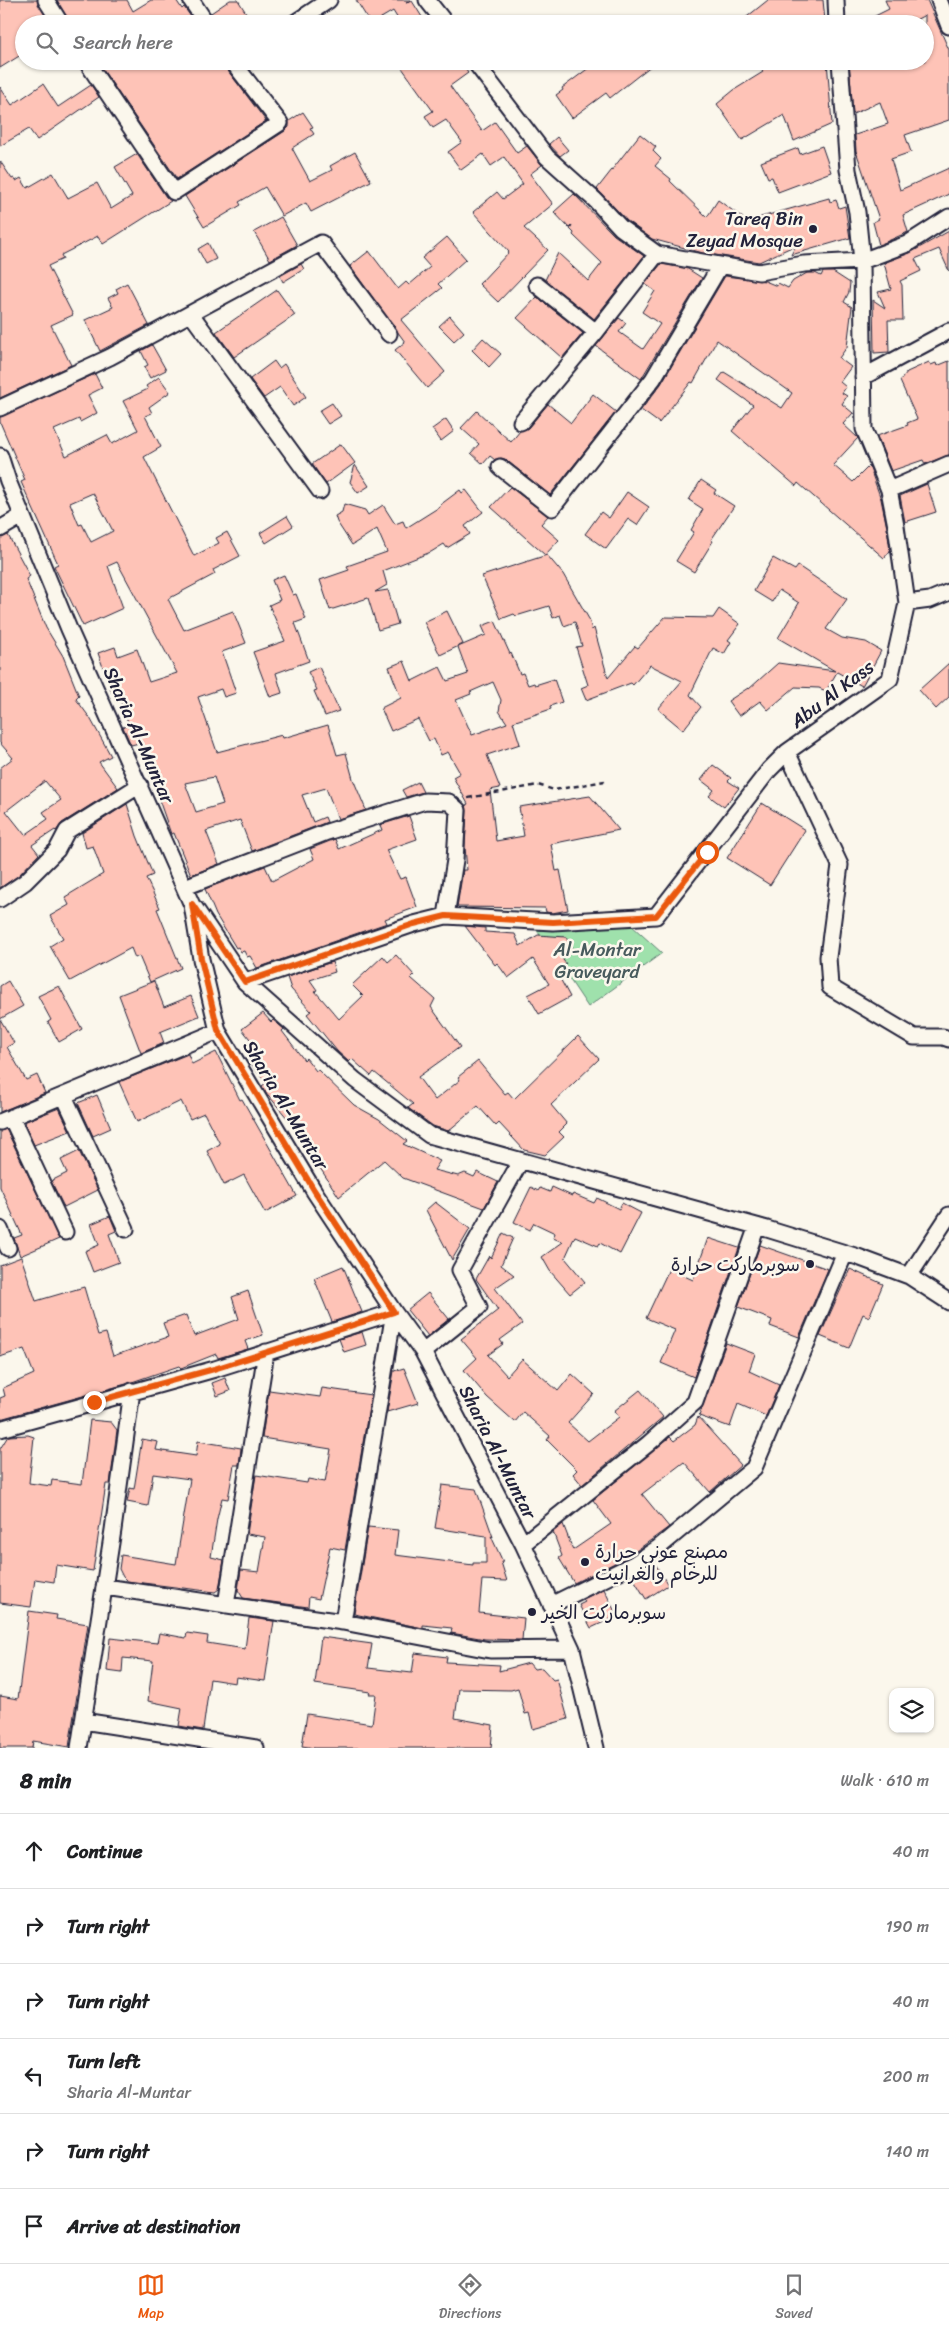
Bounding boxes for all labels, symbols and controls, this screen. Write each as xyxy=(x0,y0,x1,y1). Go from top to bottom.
search box xyxy=(15,15,934,70)
text: Search here xyxy=(73,26,173,59)
icon: search xyxy=(33,29,61,57)
place label: Tareq Bin Zeyad Mosque xyxy=(686,202,803,257)
marker: Tareq Bin Zeyad Mosque xyxy=(807,223,819,235)
street label: Abu Al Kass xyxy=(782,651,881,737)
street label: Sharia Al-Muntar xyxy=(94,661,184,810)
route start xyxy=(696,841,719,864)
park label: Al-Montar Graveyard xyxy=(552,933,642,988)
street label: Sharia Al-Muntar xyxy=(234,1033,339,1178)
place label: سوبرماركت حرارة xyxy=(671,1248,800,1281)
marker: سوبرماركت حرارة xyxy=(804,1258,816,1270)
street label: Sharia Al-Muntar xyxy=(450,1379,547,1526)
route end xyxy=(83,1391,106,1414)
place label: مصنع عوني حرارة للرخام والغرانيت xyxy=(595,1535,728,1590)
marker: مصنع عوني حرارة للرخام والغرانيت xyxy=(579,1556,591,1568)
place label: سوبرماركت الخير xyxy=(540,1596,666,1629)
marker: سوبرماركت الخير xyxy=(526,1606,538,1618)
map controls xyxy=(889,1688,934,1733)
button: layers xyxy=(889,1688,934,1733)
text: 8 min xyxy=(20,1762,71,1800)
text: Walk · 610 m xyxy=(840,1766,929,1795)
text: Continue xyxy=(67,1835,143,1868)
icon: ahead xyxy=(20,1837,48,1865)
text: 40 m xyxy=(892,1837,929,1866)
text: Turn right xyxy=(67,1910,149,1943)
icon: right xyxy=(20,1912,48,1940)
text: 190 m xyxy=(886,1912,929,1941)
text: Turn right xyxy=(67,1985,149,2018)
icon: right xyxy=(20,1987,48,2015)
text: 40 m xyxy=(892,1987,929,2016)
text: Turn left xyxy=(67,2045,140,2078)
icon: left xyxy=(20,2062,48,2090)
text: 200 m xyxy=(883,2062,929,2091)
text: Sharia Al-Muntar xyxy=(67,2078,191,2107)
text: Turn right xyxy=(67,2135,149,2168)
icon: right xyxy=(20,2137,48,2165)
text: 140 m xyxy=(886,2137,929,2166)
text: Arrive at destination xyxy=(67,2210,240,2243)
icon: arrive xyxy=(20,2212,48,2240)
tab: Map xyxy=(137,2271,165,2326)
tab: Directions xyxy=(439,2271,501,2326)
tab: Saved xyxy=(775,2271,812,2326)

